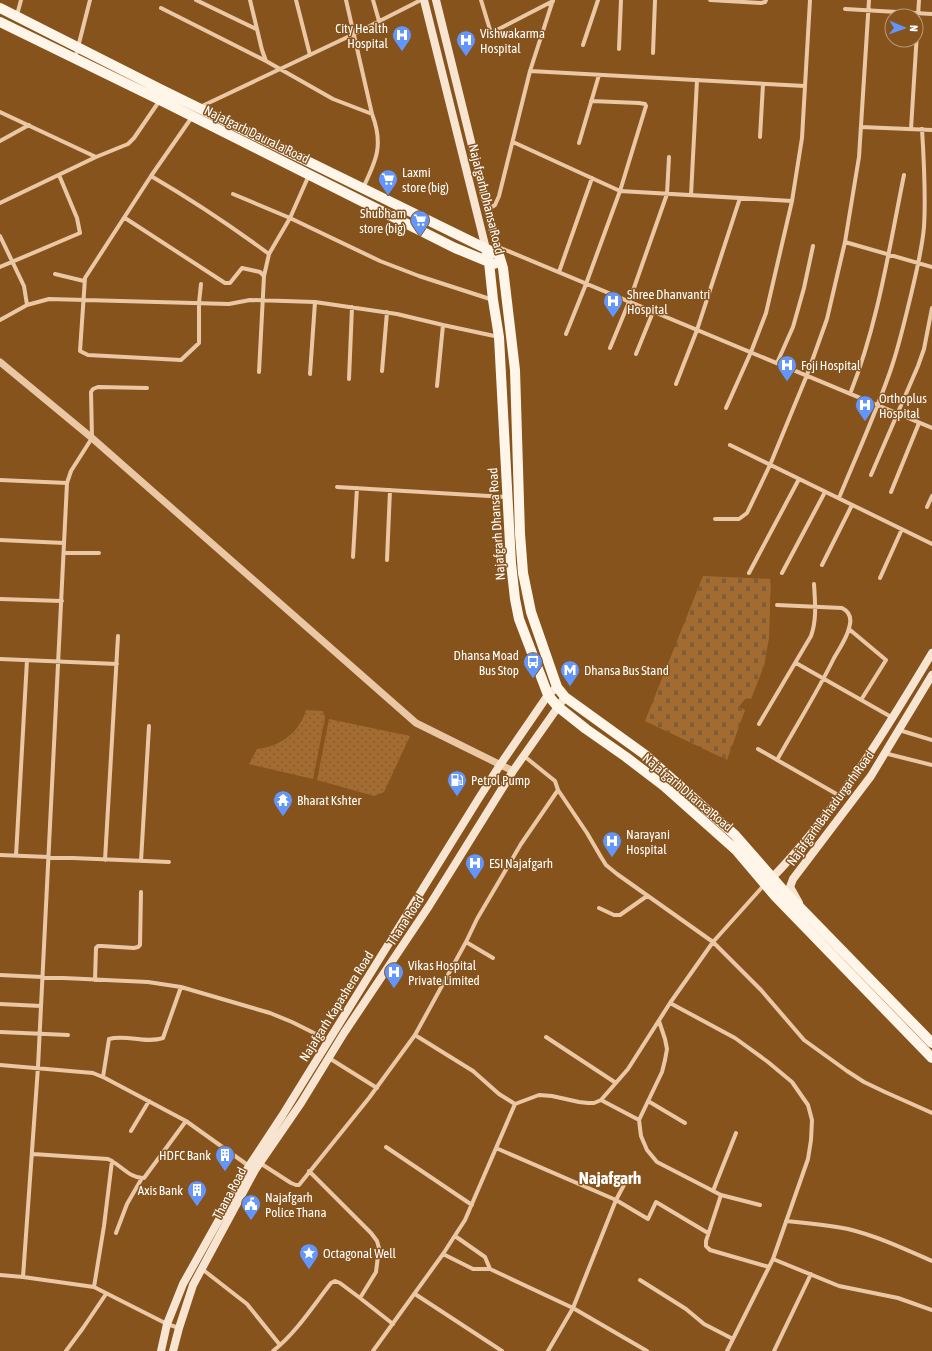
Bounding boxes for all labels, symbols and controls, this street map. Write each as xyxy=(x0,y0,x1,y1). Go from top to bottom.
north arrow xyxy=(884,8,924,48)
place label: City Health Hospital xyxy=(335,21,389,51)
hospital icon: City Health Hospital xyxy=(391,24,413,52)
text: N xyxy=(908,25,920,32)
place label: Vishwakarma Hospital xyxy=(480,26,545,56)
hospital icon: Vishwakarma Hospital xyxy=(455,29,477,57)
street label: Najafgarh Daurala Road xyxy=(202,103,312,166)
street label: Najafgarh Dhansa Road xyxy=(466,143,507,256)
place label: Laxmi store (big) xyxy=(402,165,449,195)
supermarket icon: Laxmi store (big) xyxy=(377,168,399,196)
place label: Shubham store (big) xyxy=(359,206,406,236)
supermarket icon: Shubham store (big) xyxy=(409,209,431,237)
place label: Shree Dhanvantri Hospital xyxy=(627,287,710,317)
hospital icon: Shree Dhanvantri Hospital xyxy=(602,290,624,318)
hospital icon: Foji Hospital xyxy=(776,354,798,382)
place label: Foji Hospital xyxy=(801,358,861,373)
place label: Orthoplus Hospital xyxy=(879,391,927,421)
hospital icon: Orthoplus Hospital xyxy=(854,394,876,422)
street label: Najafgarh Dhansa Road xyxy=(485,467,508,581)
place label: Dhansa Moad Bus Stop xyxy=(454,648,519,678)
bus stop icon: Dhansa Moad Bus Stop xyxy=(522,651,544,679)
metro station icon: Dhansa Bus Stand xyxy=(559,659,581,687)
place label: Dhansa Bus Stand xyxy=(584,663,669,678)
street label: Najafgarh Bahadurgarh Road xyxy=(784,748,877,869)
street label: Najafgarh Dhansa Road xyxy=(640,750,736,834)
fuel station icon: Petrol Pump xyxy=(446,769,468,797)
place label: Petrol Pump xyxy=(471,773,530,788)
temple icon: Bharat Kshter xyxy=(272,789,294,817)
place label: Bharat Kshter xyxy=(297,793,361,808)
place label: Narayani Hospital xyxy=(626,827,670,857)
hospital icon: Narayani Hospital xyxy=(601,830,623,858)
hospital icon: ESI Najafgarh xyxy=(464,852,486,880)
place label: ESI Najafgarh xyxy=(489,856,553,871)
street label: Thana Road xyxy=(384,892,427,948)
street label: Najafgarh Kapashera Road xyxy=(296,948,376,1064)
place label: Vikas Hospital Private Limited xyxy=(408,958,480,988)
hospital icon: Vikas Hospital Private Limited xyxy=(383,961,405,989)
building icon: HDFC Bank xyxy=(214,1144,236,1172)
place label: HDFC Bank xyxy=(159,1148,211,1163)
street label: Thana Road xyxy=(209,1165,249,1222)
district label: Najafgarh xyxy=(579,1168,641,1188)
building icon: Axis Bank xyxy=(186,1179,208,1207)
place label: Axis Bank xyxy=(138,1183,183,1198)
place label: Najafgarh Police Thana xyxy=(265,1190,326,1220)
public building icon: Najafgarh Police Thana xyxy=(240,1193,262,1221)
place icon: Octagonal Well xyxy=(298,1242,320,1270)
place label: Octagonal Well xyxy=(323,1246,397,1261)

